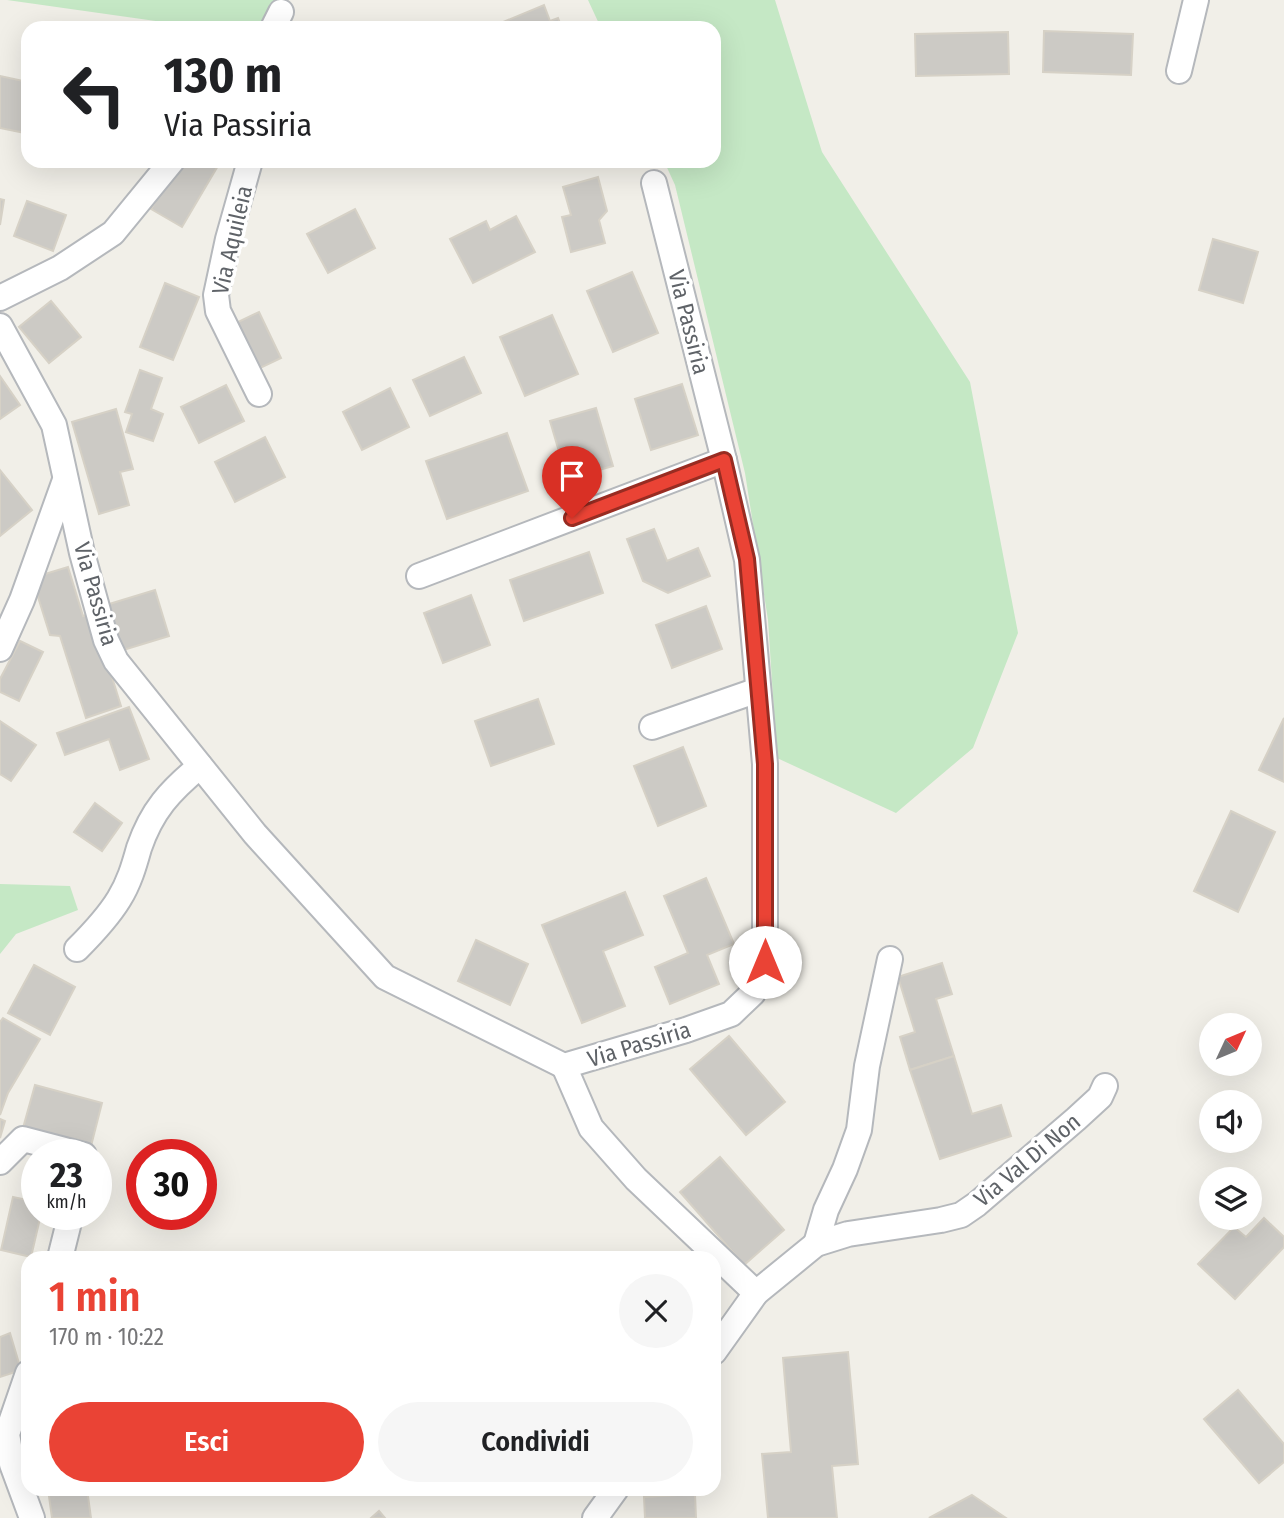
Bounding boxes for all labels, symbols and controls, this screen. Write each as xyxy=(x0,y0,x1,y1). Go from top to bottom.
text: 130 m xyxy=(164,46,282,105)
icon: left xyxy=(49,49,140,140)
text: Via Passiria xyxy=(164,106,312,144)
street label: Via Aquileia xyxy=(206,183,258,297)
street label: Via Passiria xyxy=(663,267,715,377)
pin xyxy=(542,446,602,518)
icon: arrive xyxy=(553,457,591,495)
street label: Via Passiria xyxy=(68,539,124,649)
position arrow xyxy=(728,925,802,999)
north arrow xyxy=(1199,1013,1262,1076)
map controls xyxy=(1199,1013,1262,1230)
street label: Via Passiria xyxy=(584,1015,694,1073)
button: sound xyxy=(1199,1090,1262,1153)
street label: Via Val Di Non xyxy=(968,1107,1086,1213)
speed limit sign: 30 xyxy=(126,1139,217,1230)
text: 23 xyxy=(50,1154,83,1196)
button: layers xyxy=(1199,1167,1262,1230)
text: km/h xyxy=(46,1191,87,1213)
text: 1 min xyxy=(49,1272,140,1322)
button: close xyxy=(619,1274,693,1348)
text: 170 m · 10:22 xyxy=(49,1323,164,1351)
button: Esci xyxy=(49,1402,364,1482)
button: Condividi xyxy=(378,1402,693,1482)

